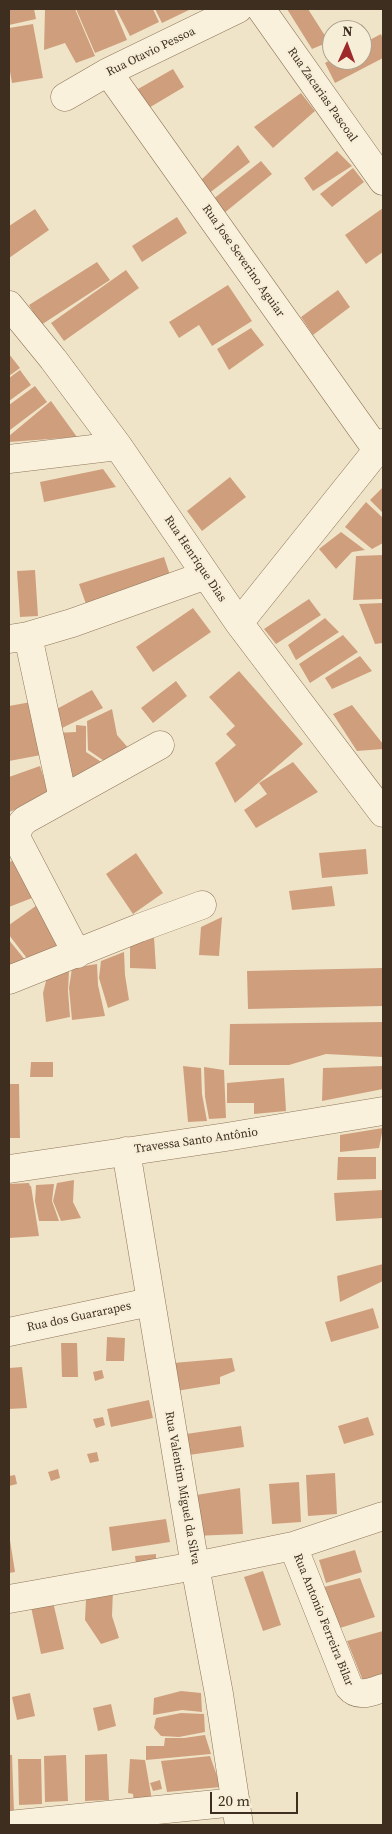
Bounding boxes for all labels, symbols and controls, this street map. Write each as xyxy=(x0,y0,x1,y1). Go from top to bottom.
north arrow xyxy=(322,20,372,70)
text: N xyxy=(342,21,353,41)
street label: Rua Otavio Pessoa xyxy=(104,24,198,80)
street label: Rua Zacarias Pascoal xyxy=(284,45,360,145)
street label: Rua Jose Severino Aguiar xyxy=(199,202,287,320)
street label: Rua Henrique Dias xyxy=(161,513,229,605)
street label: Travessa Santo Antônio xyxy=(133,1125,259,1157)
street label: Rua dos Guararapes xyxy=(25,1299,133,1335)
street label: Rua Valentim Miguel da Silva xyxy=(161,1410,203,1566)
street label: Rua Antonio Ferreira Bilar xyxy=(290,1552,356,1688)
scale bar xyxy=(212,1782,300,1814)
text: 20 m xyxy=(218,1790,250,1811)

